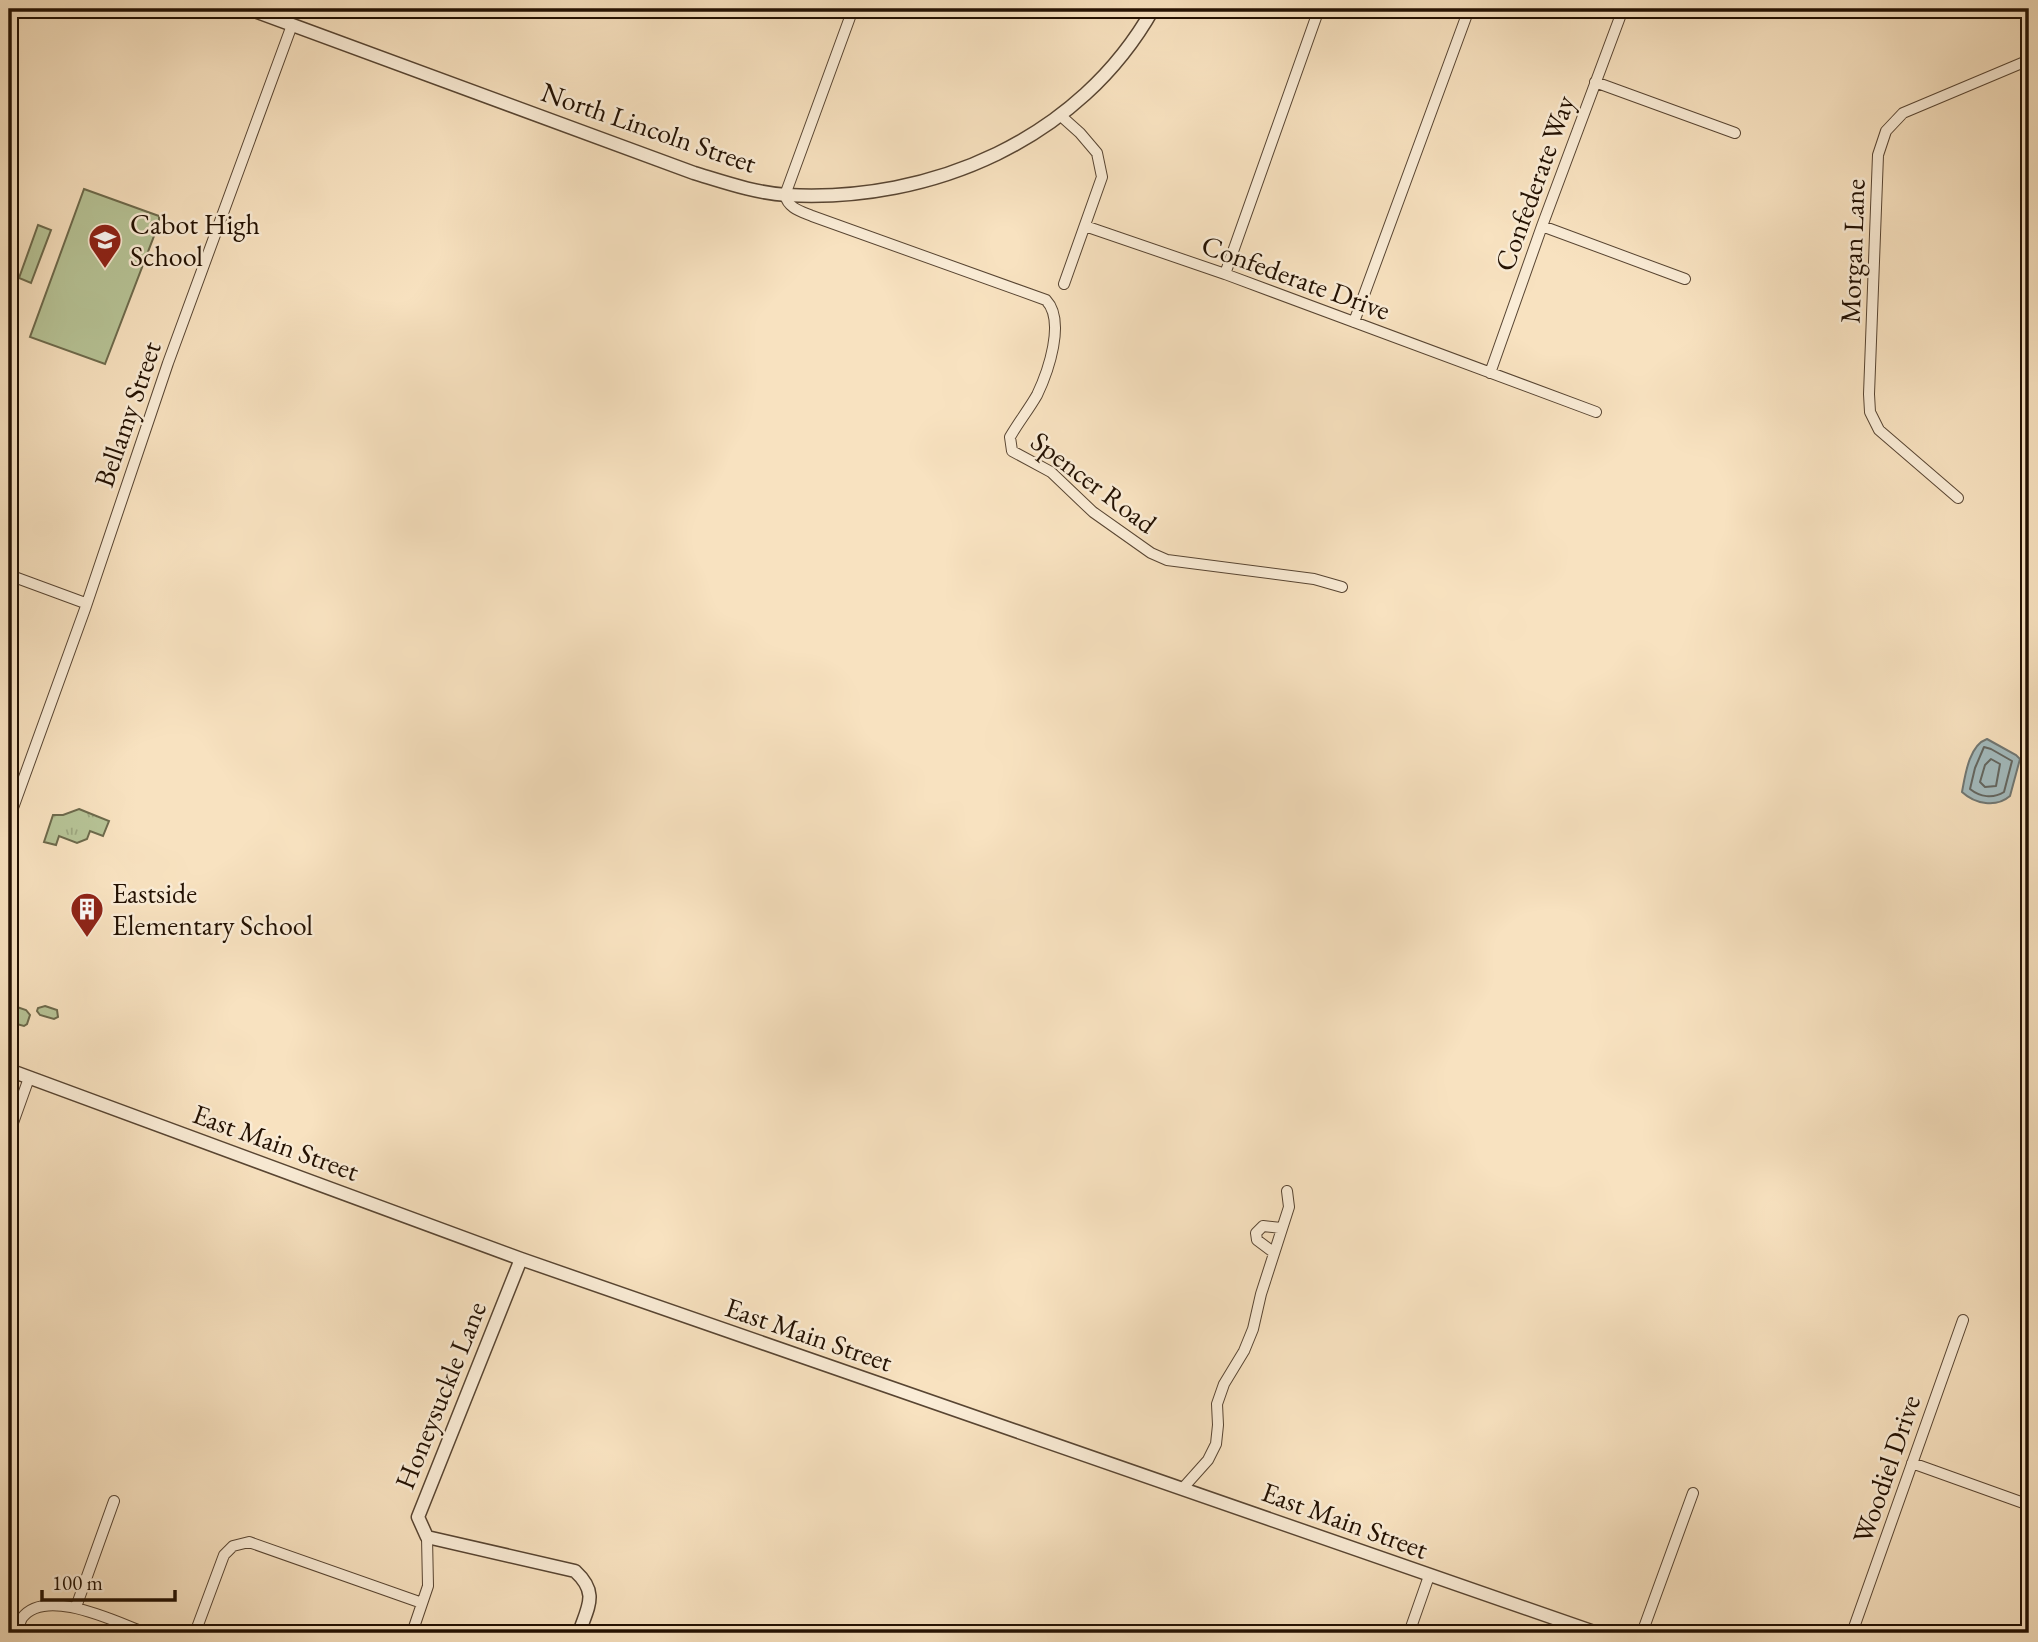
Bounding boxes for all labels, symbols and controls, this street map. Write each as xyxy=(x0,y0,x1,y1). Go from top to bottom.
street label: North Lincoln Street xyxy=(537,73,761,181)
street label: Confederate Way xyxy=(1486,90,1583,276)
street label: Morgan Lane xyxy=(1831,178,1873,324)
place label: Cabot High School xyxy=(130,206,260,274)
school or university icon: Cabot High School xyxy=(86,221,124,270)
street label: Confederate Drive xyxy=(1197,226,1395,328)
street label: Bellamy Street xyxy=(85,336,169,492)
street label: Spencer Road xyxy=(1024,423,1165,542)
place label: Eastside Elementary School xyxy=(112,875,313,943)
building icon: Eastside Elementary School xyxy=(68,890,106,939)
street label: East Main Street xyxy=(188,1095,364,1189)
street label: East Main Street xyxy=(721,1289,897,1379)
street label: Honeysuckle Lane xyxy=(386,1296,494,1494)
street label: Woodiel Drive xyxy=(1844,1390,1928,1548)
street label: East Main Street xyxy=(1257,1473,1433,1567)
scale bar xyxy=(42,1558,175,1602)
text: 100 m xyxy=(52,1569,103,1596)

